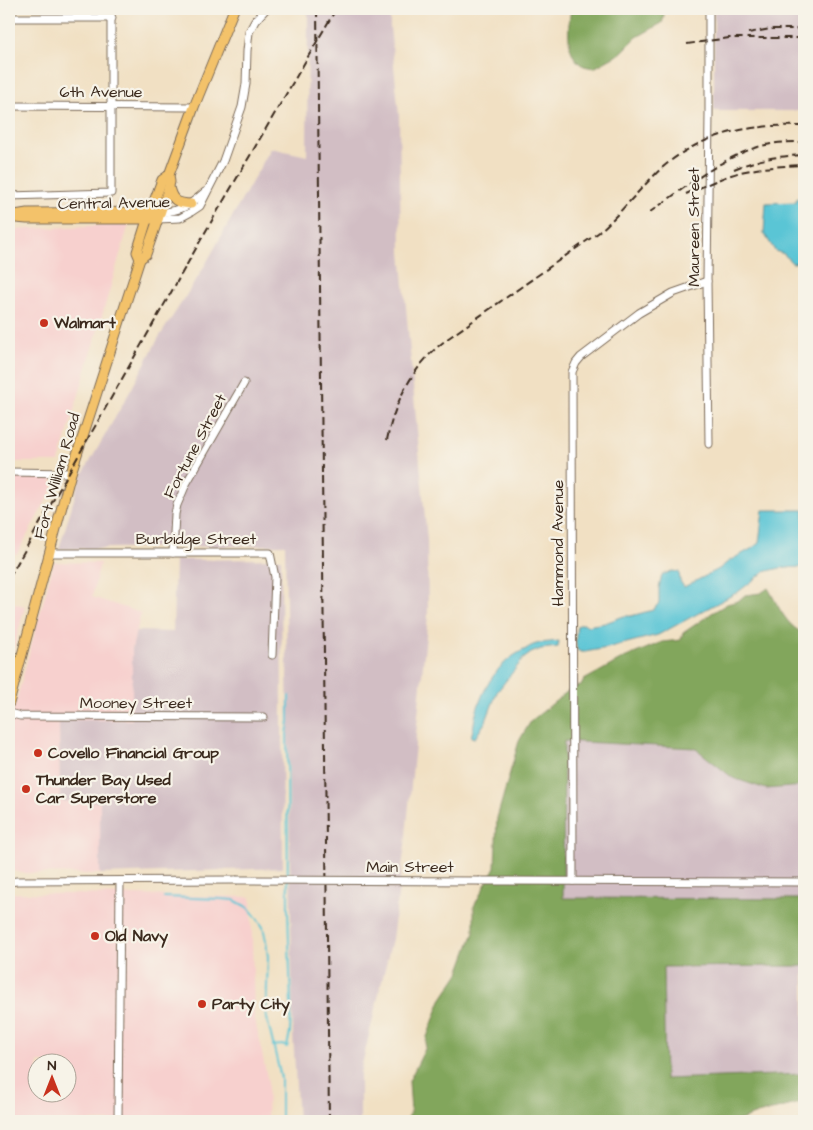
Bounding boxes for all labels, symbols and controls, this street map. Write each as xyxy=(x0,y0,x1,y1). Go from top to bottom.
street label: 6th Avenue xyxy=(60,81,143,103)
street label: Maureen Street xyxy=(683,167,705,287)
street label: Central Avenue xyxy=(58,191,171,215)
place label: Walmart xyxy=(53,312,116,334)
marker: Walmart xyxy=(38,317,50,329)
street label: Fortune Street xyxy=(158,389,232,502)
street label: Fort William Road xyxy=(28,410,86,542)
street label: Hammond Avenue xyxy=(547,479,569,606)
street label: Burbidge Street xyxy=(136,528,257,551)
street label: Mooney Street xyxy=(80,692,193,715)
place label: Covello Financial Group xyxy=(48,742,219,764)
marker: Covello Financial Group xyxy=(32,747,44,759)
place label: Thunder Bay Used Car Superstore xyxy=(35,769,171,809)
marker: Thunder Bay Used Car Superstore xyxy=(20,783,32,795)
street label: Main Street xyxy=(366,856,454,878)
place label: Old Navy xyxy=(105,925,168,948)
marker: Old Navy xyxy=(89,930,101,942)
place label: Party City xyxy=(212,993,290,1016)
marker: Party City xyxy=(196,998,208,1010)
north arrow xyxy=(28,1052,78,1102)
text: N xyxy=(48,1056,57,1076)

